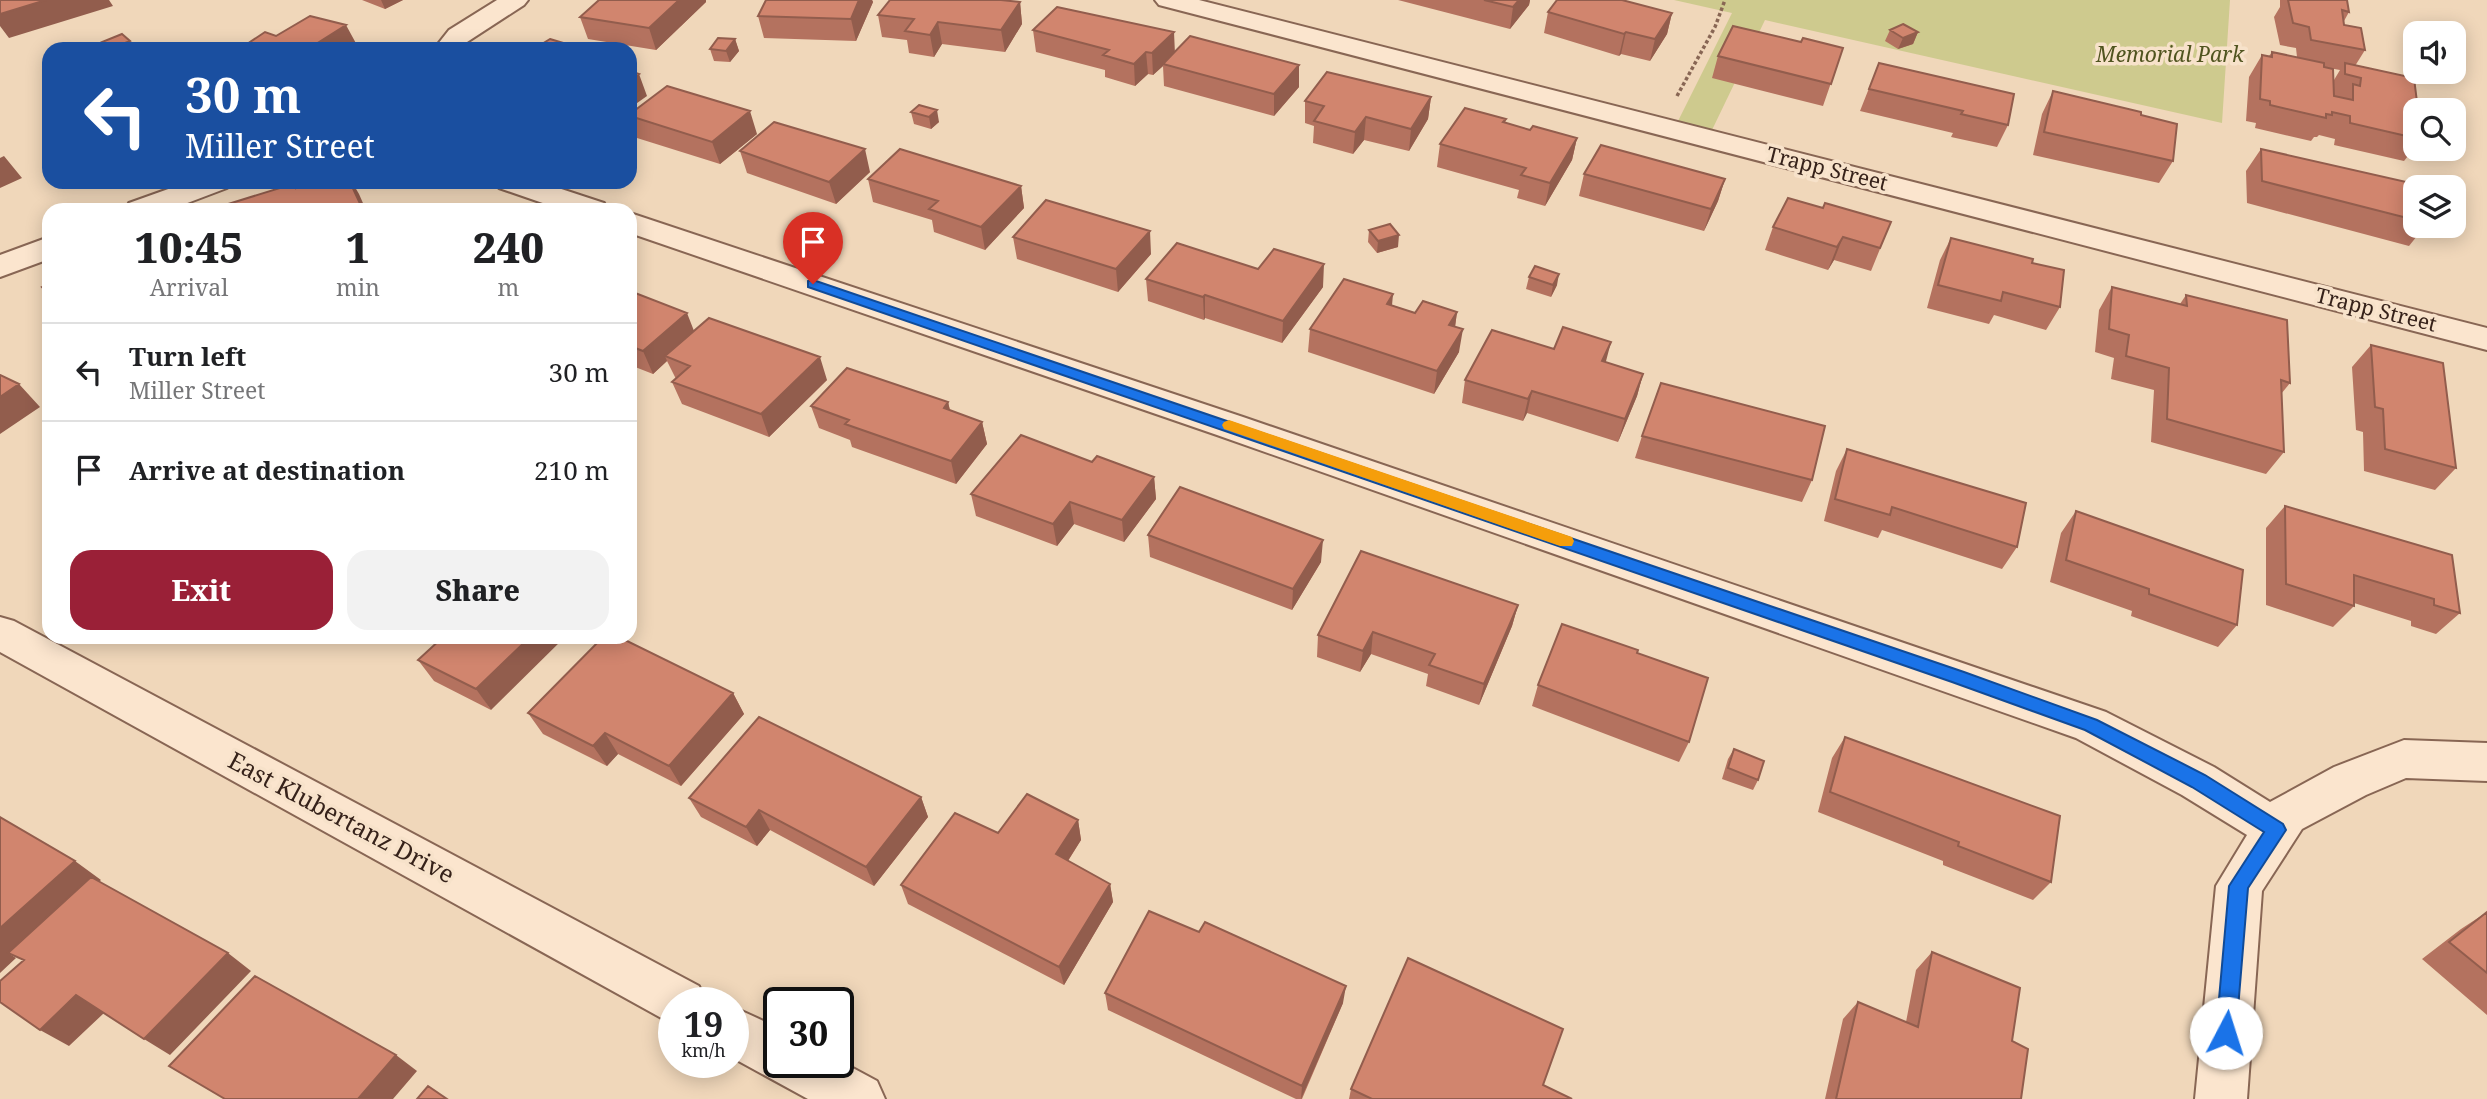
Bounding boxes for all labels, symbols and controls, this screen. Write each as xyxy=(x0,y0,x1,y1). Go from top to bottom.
map controls xyxy=(2403,21,2466,238)
button: sound xyxy=(2403,21,2466,84)
park label: Memorial Park xyxy=(2095,40,2245,68)
text: 30 m xyxy=(185,61,301,127)
icon: left xyxy=(70,70,161,161)
button: search xyxy=(2403,98,2466,161)
text: Miller Street xyxy=(185,124,375,167)
street label: Trapp Street xyxy=(1764,139,1891,197)
button: layers xyxy=(2403,175,2466,238)
pin xyxy=(783,212,843,284)
text: 10:45 xyxy=(135,218,243,275)
text: 1 xyxy=(346,218,370,275)
text: 240 xyxy=(473,218,544,275)
icon: arrive xyxy=(794,223,832,261)
text: Arrival xyxy=(150,271,228,303)
text: min xyxy=(336,271,380,303)
text: m xyxy=(498,271,519,303)
street label: Trapp Street xyxy=(2313,280,2440,338)
text: Turn left xyxy=(129,338,246,374)
icon: left xyxy=(70,353,108,391)
text: 30 m xyxy=(549,354,609,390)
text: Miller Street xyxy=(129,374,265,406)
icon: arrive xyxy=(70,451,108,489)
text: Arrive at destination xyxy=(129,452,405,488)
text: 210 m xyxy=(534,452,609,488)
button: Exit xyxy=(70,550,333,630)
button: Share xyxy=(347,550,609,630)
street label: East Klubertanz Drive xyxy=(223,743,460,890)
speed limit sign: 30 xyxy=(763,987,854,1078)
position arrow xyxy=(2189,996,2263,1070)
text: 19 xyxy=(684,1000,723,1047)
text: km/h xyxy=(681,1038,726,1062)

